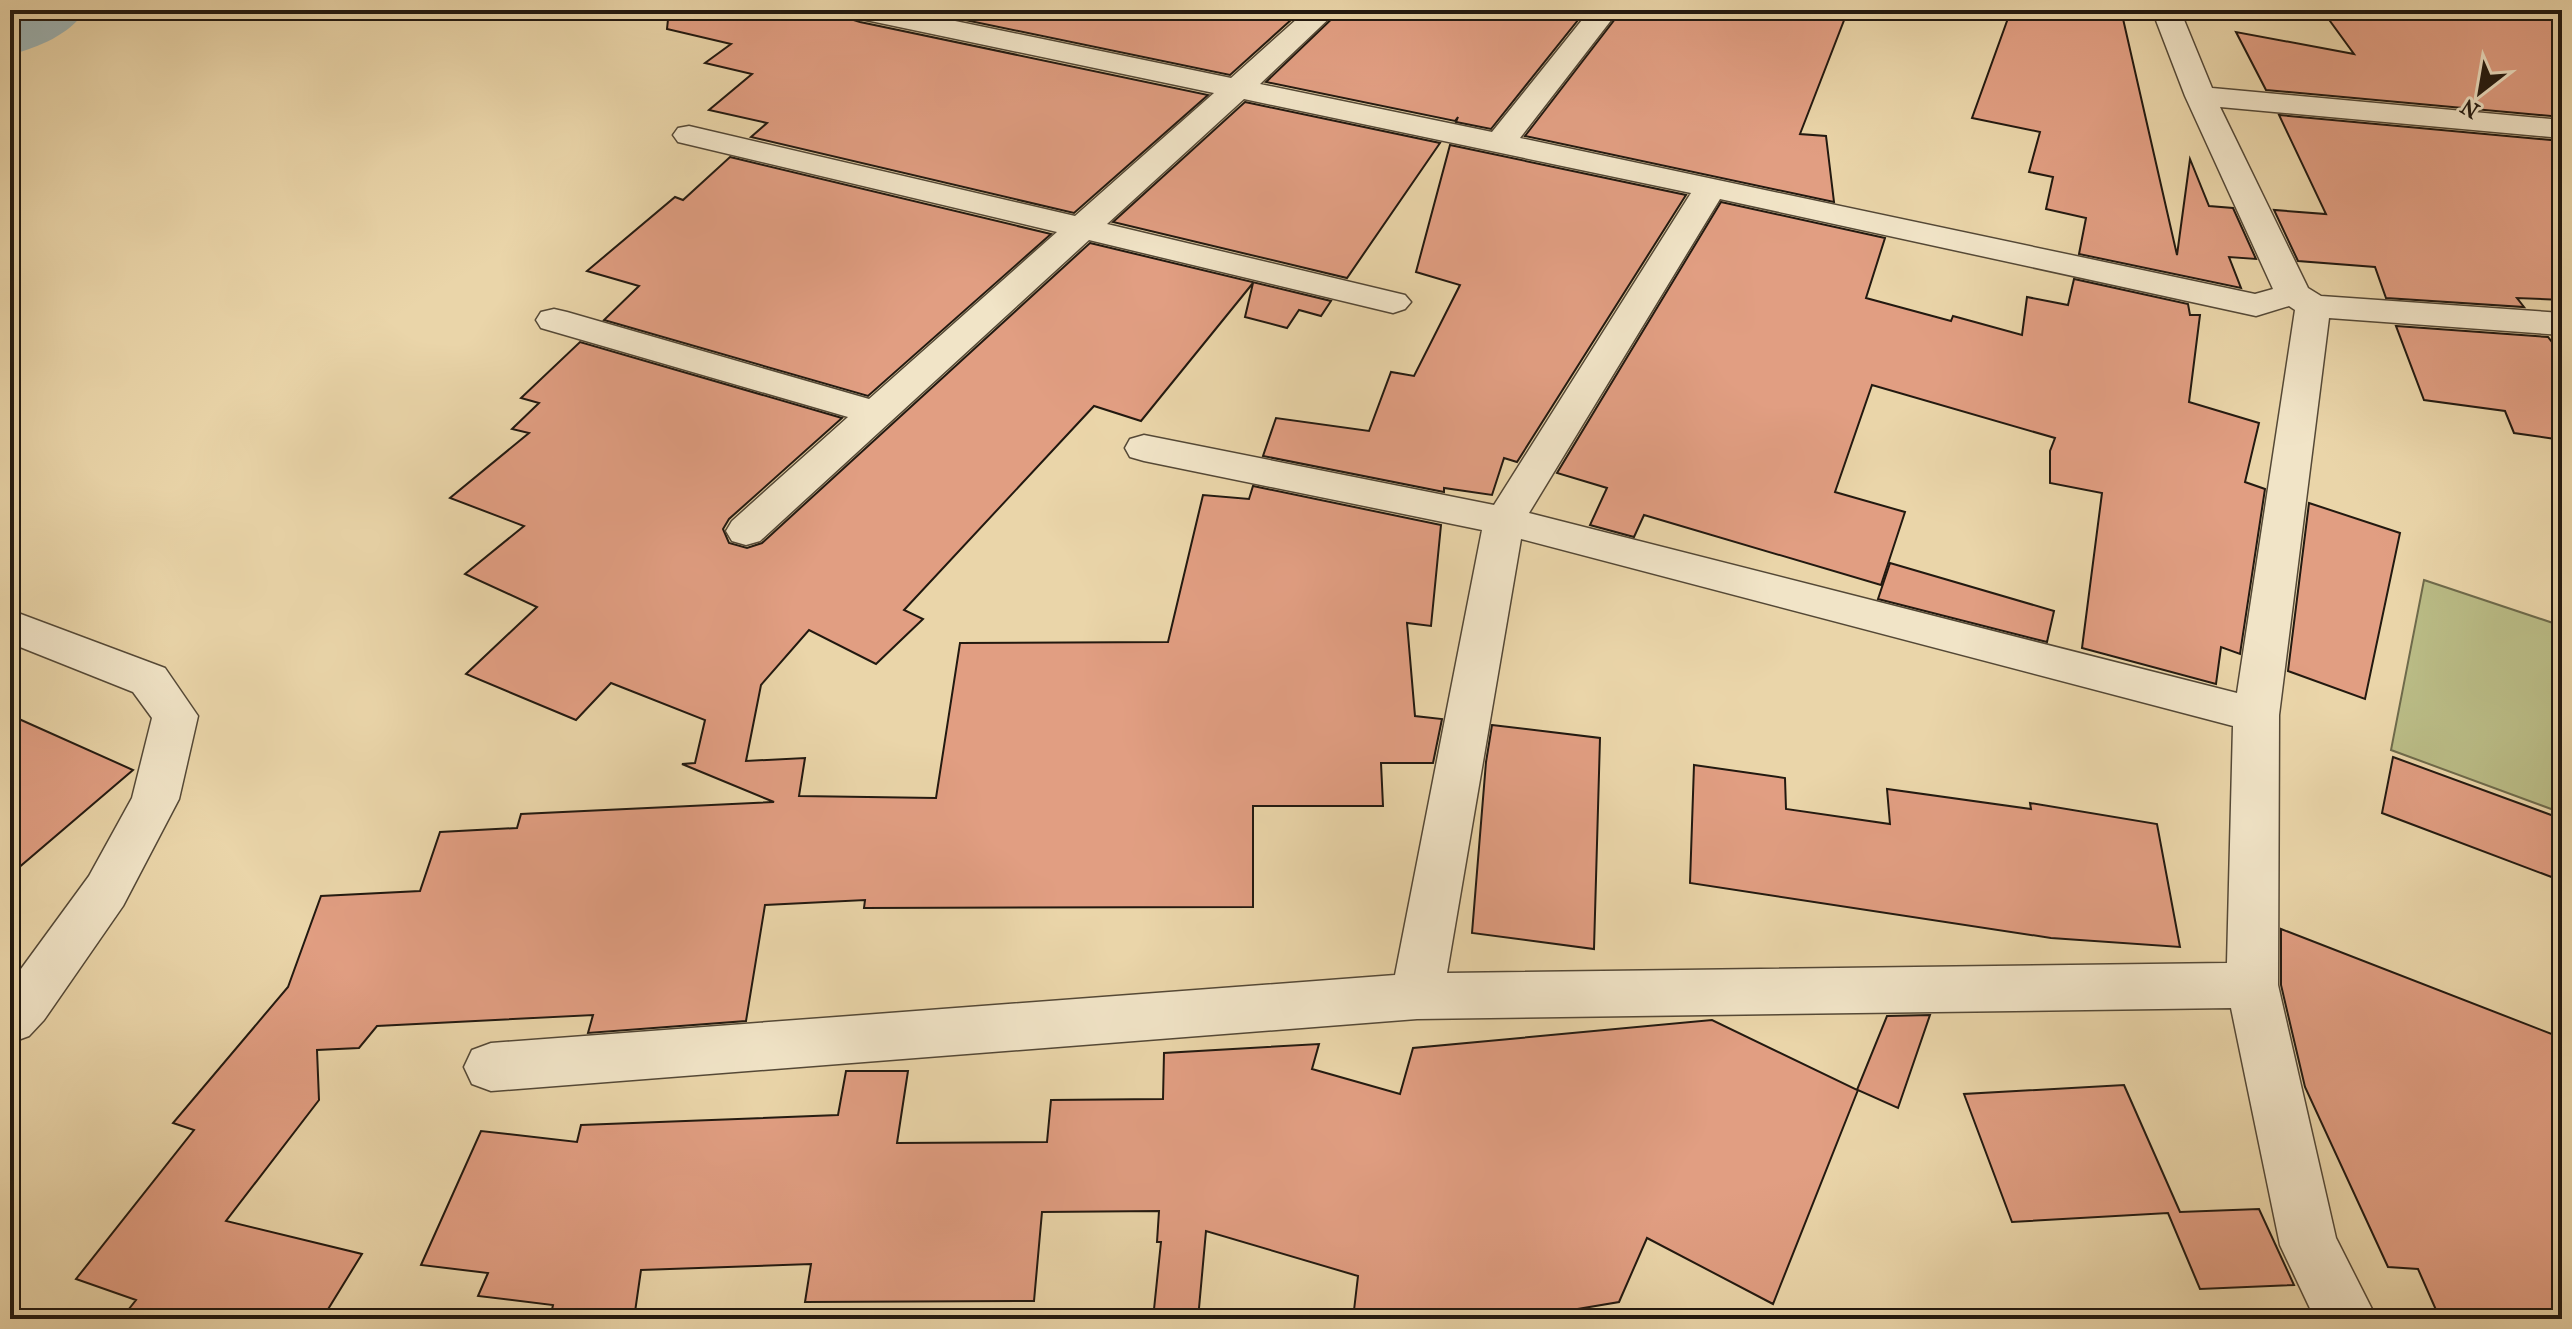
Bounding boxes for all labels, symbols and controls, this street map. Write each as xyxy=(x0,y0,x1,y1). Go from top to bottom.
north arrow xyxy=(2440,52,2520,132)
text: N xyxy=(2456,93,2484,124)

